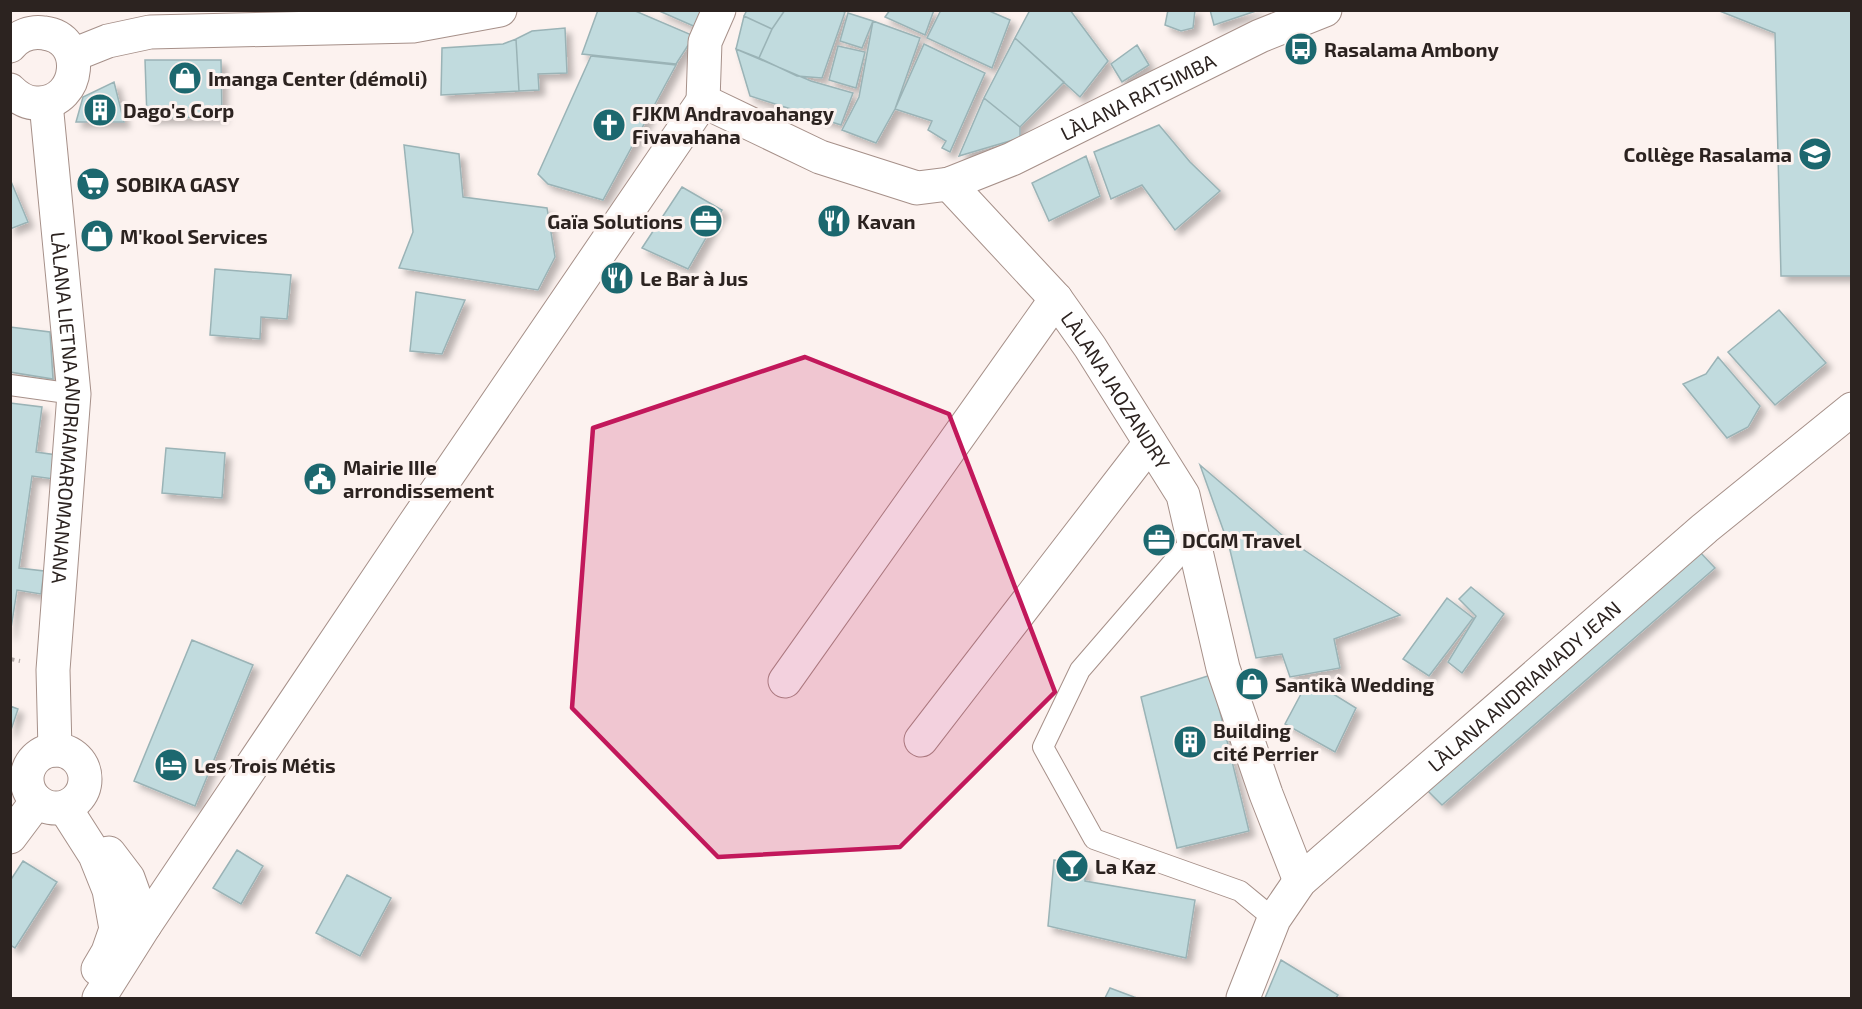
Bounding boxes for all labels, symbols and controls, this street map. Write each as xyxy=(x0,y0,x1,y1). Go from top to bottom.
bus stop icon: Rasalama Ambony xyxy=(1283,31,1319,67)
place label: Rasalama Ambony xyxy=(1324,37,1500,62)
street label: LÀLANA RATSIMBA xyxy=(1056,48,1220,145)
shop icon: Imanga Center (démoli) xyxy=(167,60,203,96)
place label: Imanga Center (démoli) xyxy=(208,66,427,90)
building icon: Dago's Corp xyxy=(82,92,118,128)
place label: Dago's Corp xyxy=(123,98,234,122)
place label: FJKM Andravoahangy Fivavahana xyxy=(632,101,835,148)
church icon: FJKM Andravoahangy Fivavahana xyxy=(591,107,627,143)
school or university icon: Collège Rasalama xyxy=(1797,136,1833,172)
place label: Collège Rasalama xyxy=(1624,142,1792,166)
supermarket icon: SOBIKA GASY xyxy=(75,166,111,202)
place label: SOBIKA GASY xyxy=(116,172,240,196)
office icon: Gaïa Solutions xyxy=(688,203,724,239)
restaurant icon: Kavan xyxy=(816,203,852,239)
place label: Gaïa Solutions xyxy=(547,209,683,233)
place label: Kavan xyxy=(857,209,916,233)
shop icon: M'kool Services xyxy=(79,218,115,254)
place label: M'kool Services xyxy=(120,224,268,248)
street label: LÀLANA LIETNA ANDRIAMAROMANANA xyxy=(46,231,86,585)
restaurant icon: Le Bar à Jus xyxy=(599,260,635,296)
place label: Le Bar à Jus xyxy=(640,266,748,290)
street label: LÀLANA JAOZANDRY xyxy=(1056,306,1176,474)
place label: Mairie IIIe arrondissement xyxy=(343,455,494,502)
public building icon: Mairie IIIe arrondissement xyxy=(302,461,338,497)
office icon: DCGM Travel xyxy=(1141,522,1177,558)
place label: DCGM Travel xyxy=(1182,528,1302,552)
street label: LÀLANA ANDRIAMADY JEAN xyxy=(1423,595,1625,776)
shop icon: Santikà Wedding xyxy=(1234,666,1270,702)
place label: Santikà Wedding xyxy=(1275,672,1435,696)
place label: Building cité Perrier xyxy=(1213,718,1319,765)
building icon: Building cité Perrier xyxy=(1172,724,1208,760)
hotel icon: Les Trois Métis xyxy=(153,747,189,783)
place label: Les Trois Métis xyxy=(194,753,336,777)
bar icon: La Kaz xyxy=(1054,848,1090,884)
place label: La Kaz xyxy=(1095,854,1156,878)

